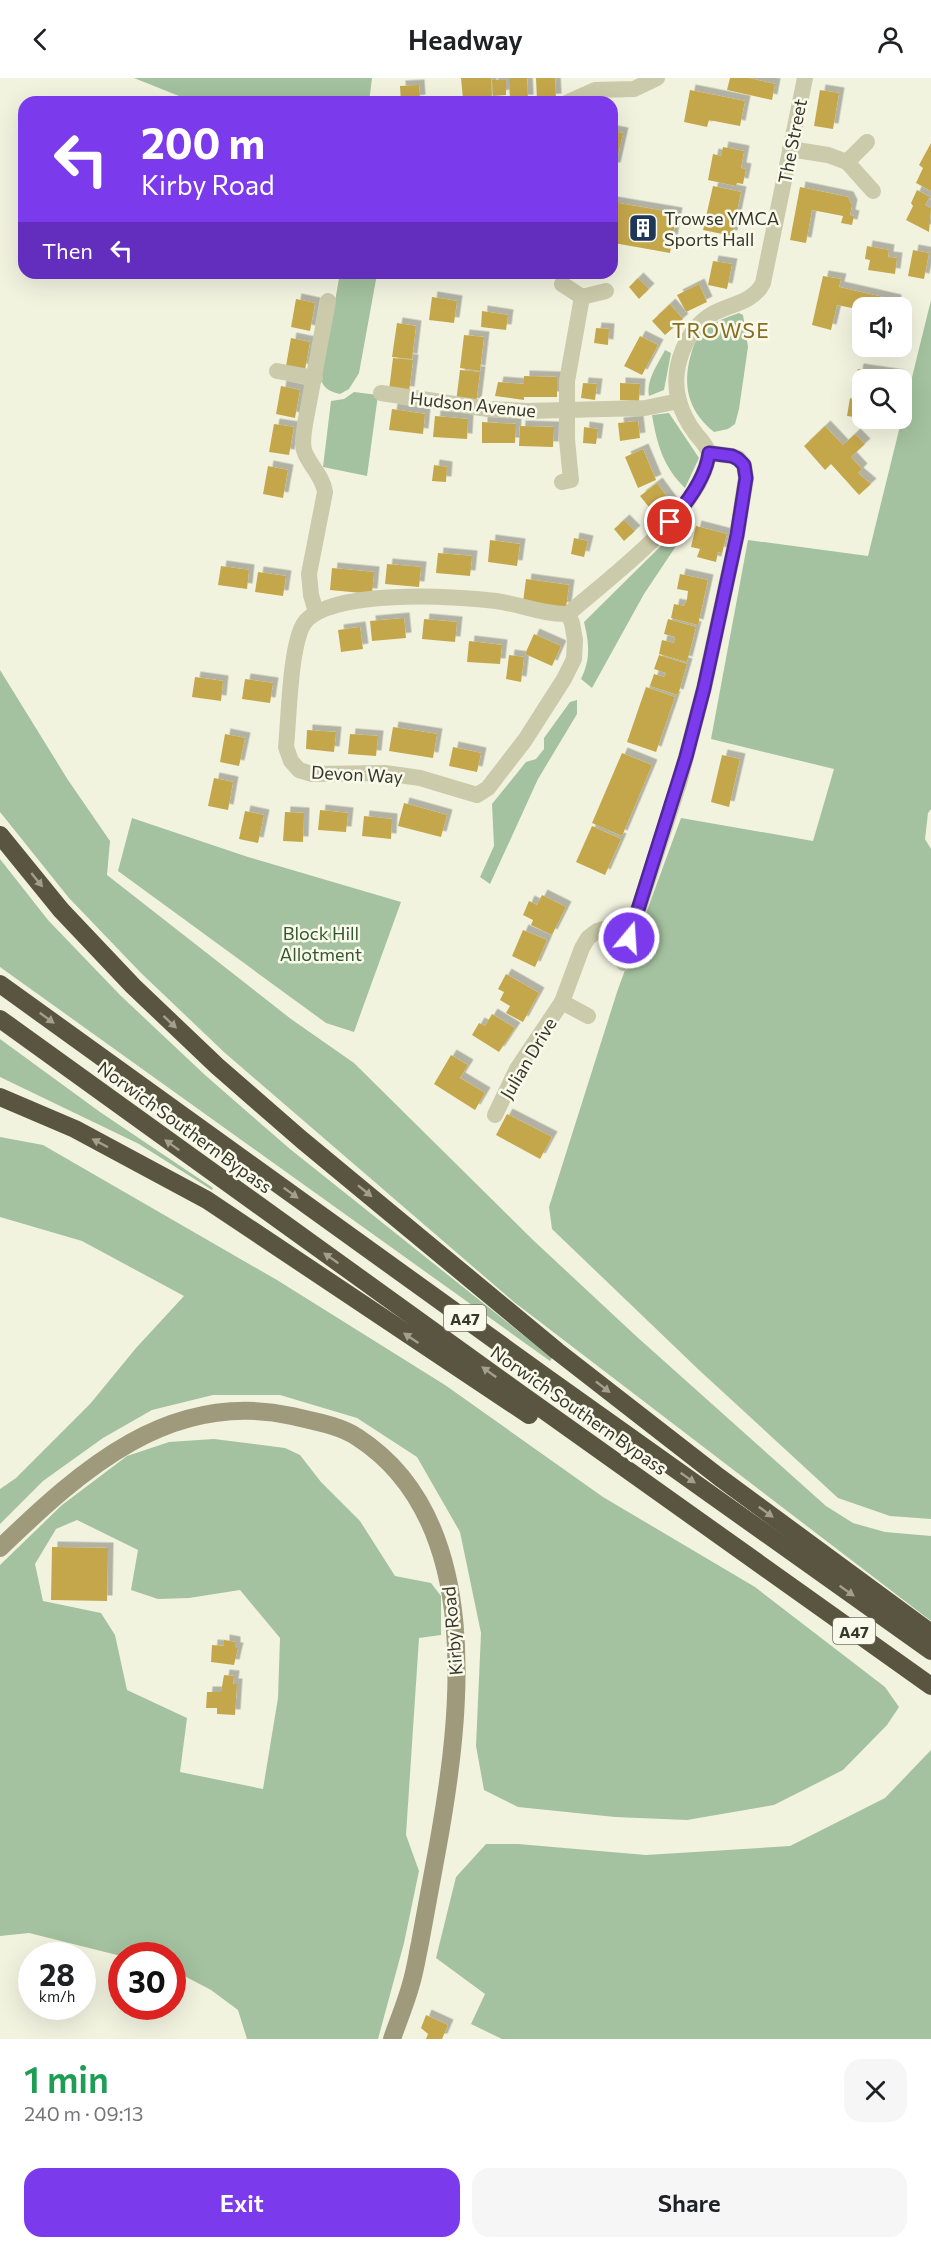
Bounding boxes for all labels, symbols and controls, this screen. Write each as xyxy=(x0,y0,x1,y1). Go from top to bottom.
icon: back xyxy=(24,23,57,56)
text: Headway xyxy=(408,23,523,56)
icon: person xyxy=(874,23,907,56)
street label: The Street xyxy=(773,97,811,185)
text: 200 m xyxy=(141,116,265,168)
icon: left xyxy=(42,120,120,198)
text: Kirby Road xyxy=(141,168,275,201)
place label: Trowse YMCA Sports Hall xyxy=(664,207,779,250)
building icon: Trowse YMCA Sports Hall xyxy=(627,212,659,244)
icon: left xyxy=(105,234,138,267)
text: Then xyxy=(42,237,93,264)
map controls xyxy=(852,297,912,429)
button: sound xyxy=(852,297,912,357)
district label: TROWSE xyxy=(672,317,770,342)
button: search xyxy=(852,369,912,429)
street label: Hudson Avenue xyxy=(409,386,537,422)
pin xyxy=(644,496,695,547)
icon: arrive xyxy=(653,505,686,538)
street label: Devon Way xyxy=(311,761,403,787)
one-way arrow xyxy=(30,872,43,888)
position arrow xyxy=(597,906,661,970)
park label: Block Hill Allotment xyxy=(280,922,362,965)
one-way arrow xyxy=(39,1012,55,1024)
street label: Julian Drive xyxy=(495,1013,561,1103)
one-way arrow xyxy=(163,1014,177,1028)
street label: Norwich Southern Bypass xyxy=(94,1056,276,1198)
one-way arrow xyxy=(91,1138,108,1148)
one-way arrow xyxy=(165,1139,180,1151)
one-way arrow xyxy=(357,1184,372,1197)
one-way arrow xyxy=(283,1187,298,1199)
one-way arrow xyxy=(324,1252,340,1264)
road number: A47 xyxy=(444,1305,486,1331)
one-way arrow xyxy=(403,1332,419,1343)
street label: Norwich Southern Bypass xyxy=(487,1341,671,1479)
one-way arrow xyxy=(482,1366,497,1378)
one-way arrow xyxy=(596,1380,611,1392)
one-way arrow xyxy=(681,1472,696,1484)
one-way arrow xyxy=(758,1505,773,1517)
one-way arrow xyxy=(839,1585,855,1597)
street label: Kirby Road xyxy=(437,1586,467,1676)
road number: A47 xyxy=(833,1618,875,1644)
speed limit sign: 30 xyxy=(108,1942,186,2020)
text: 28 xyxy=(39,1955,75,1992)
text: km/h xyxy=(39,1987,75,2005)
text: 1 min xyxy=(24,2056,109,2100)
button: close xyxy=(844,2059,907,2122)
text: 240 m · 09:13 xyxy=(24,2101,143,2125)
button: Exit xyxy=(24,2168,460,2237)
button: Share xyxy=(472,2168,907,2237)

